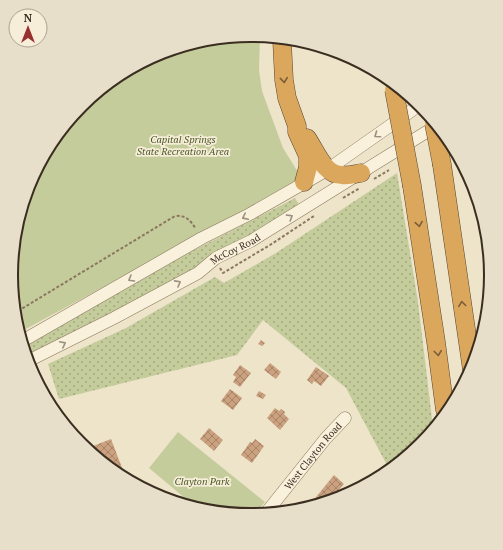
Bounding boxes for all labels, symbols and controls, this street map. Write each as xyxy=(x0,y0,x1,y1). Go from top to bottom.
north arrow xyxy=(8,8,48,48)
text: N xyxy=(24,11,33,25)
one-way arrow xyxy=(279,77,288,83)
one-way arrow xyxy=(374,130,381,138)
park label: Capital Springs State Recreation Area xyxy=(137,133,229,158)
one-way arrow xyxy=(242,212,249,219)
one-way arrow xyxy=(286,214,293,222)
one-way arrow xyxy=(414,221,423,227)
street label: McCoy Road xyxy=(207,231,263,267)
one-way arrow xyxy=(128,275,135,282)
one-way arrow xyxy=(174,281,181,288)
one-way arrow xyxy=(458,301,467,307)
one-way arrow xyxy=(59,341,67,349)
one-way arrow xyxy=(433,350,442,356)
street label: West Clayton Road xyxy=(281,419,345,492)
park label: Clayton Park xyxy=(174,475,230,488)

